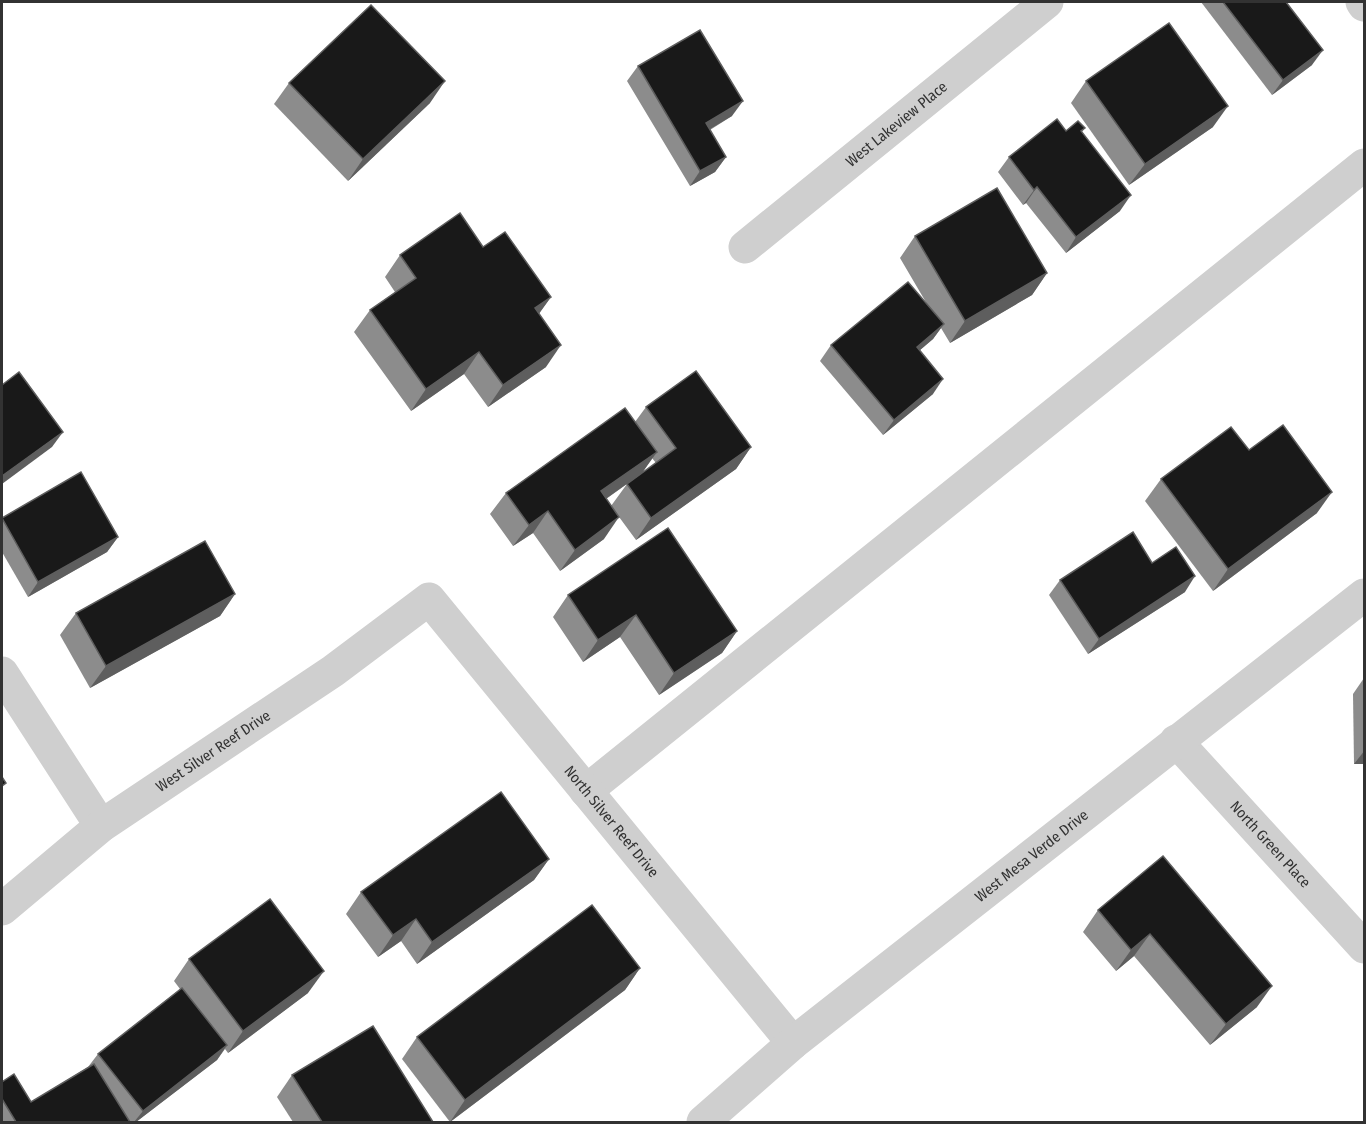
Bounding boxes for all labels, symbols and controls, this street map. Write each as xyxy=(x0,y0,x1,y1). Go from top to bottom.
street label: West Lakeview Place xyxy=(842,78,951,171)
street label: West Silver Reef Drive xyxy=(152,706,274,796)
street label: North Silver Reef Drive xyxy=(560,762,663,881)
street label: North Green Place xyxy=(1226,797,1314,891)
street label: West Mesa Verde Drive xyxy=(971,806,1092,906)

